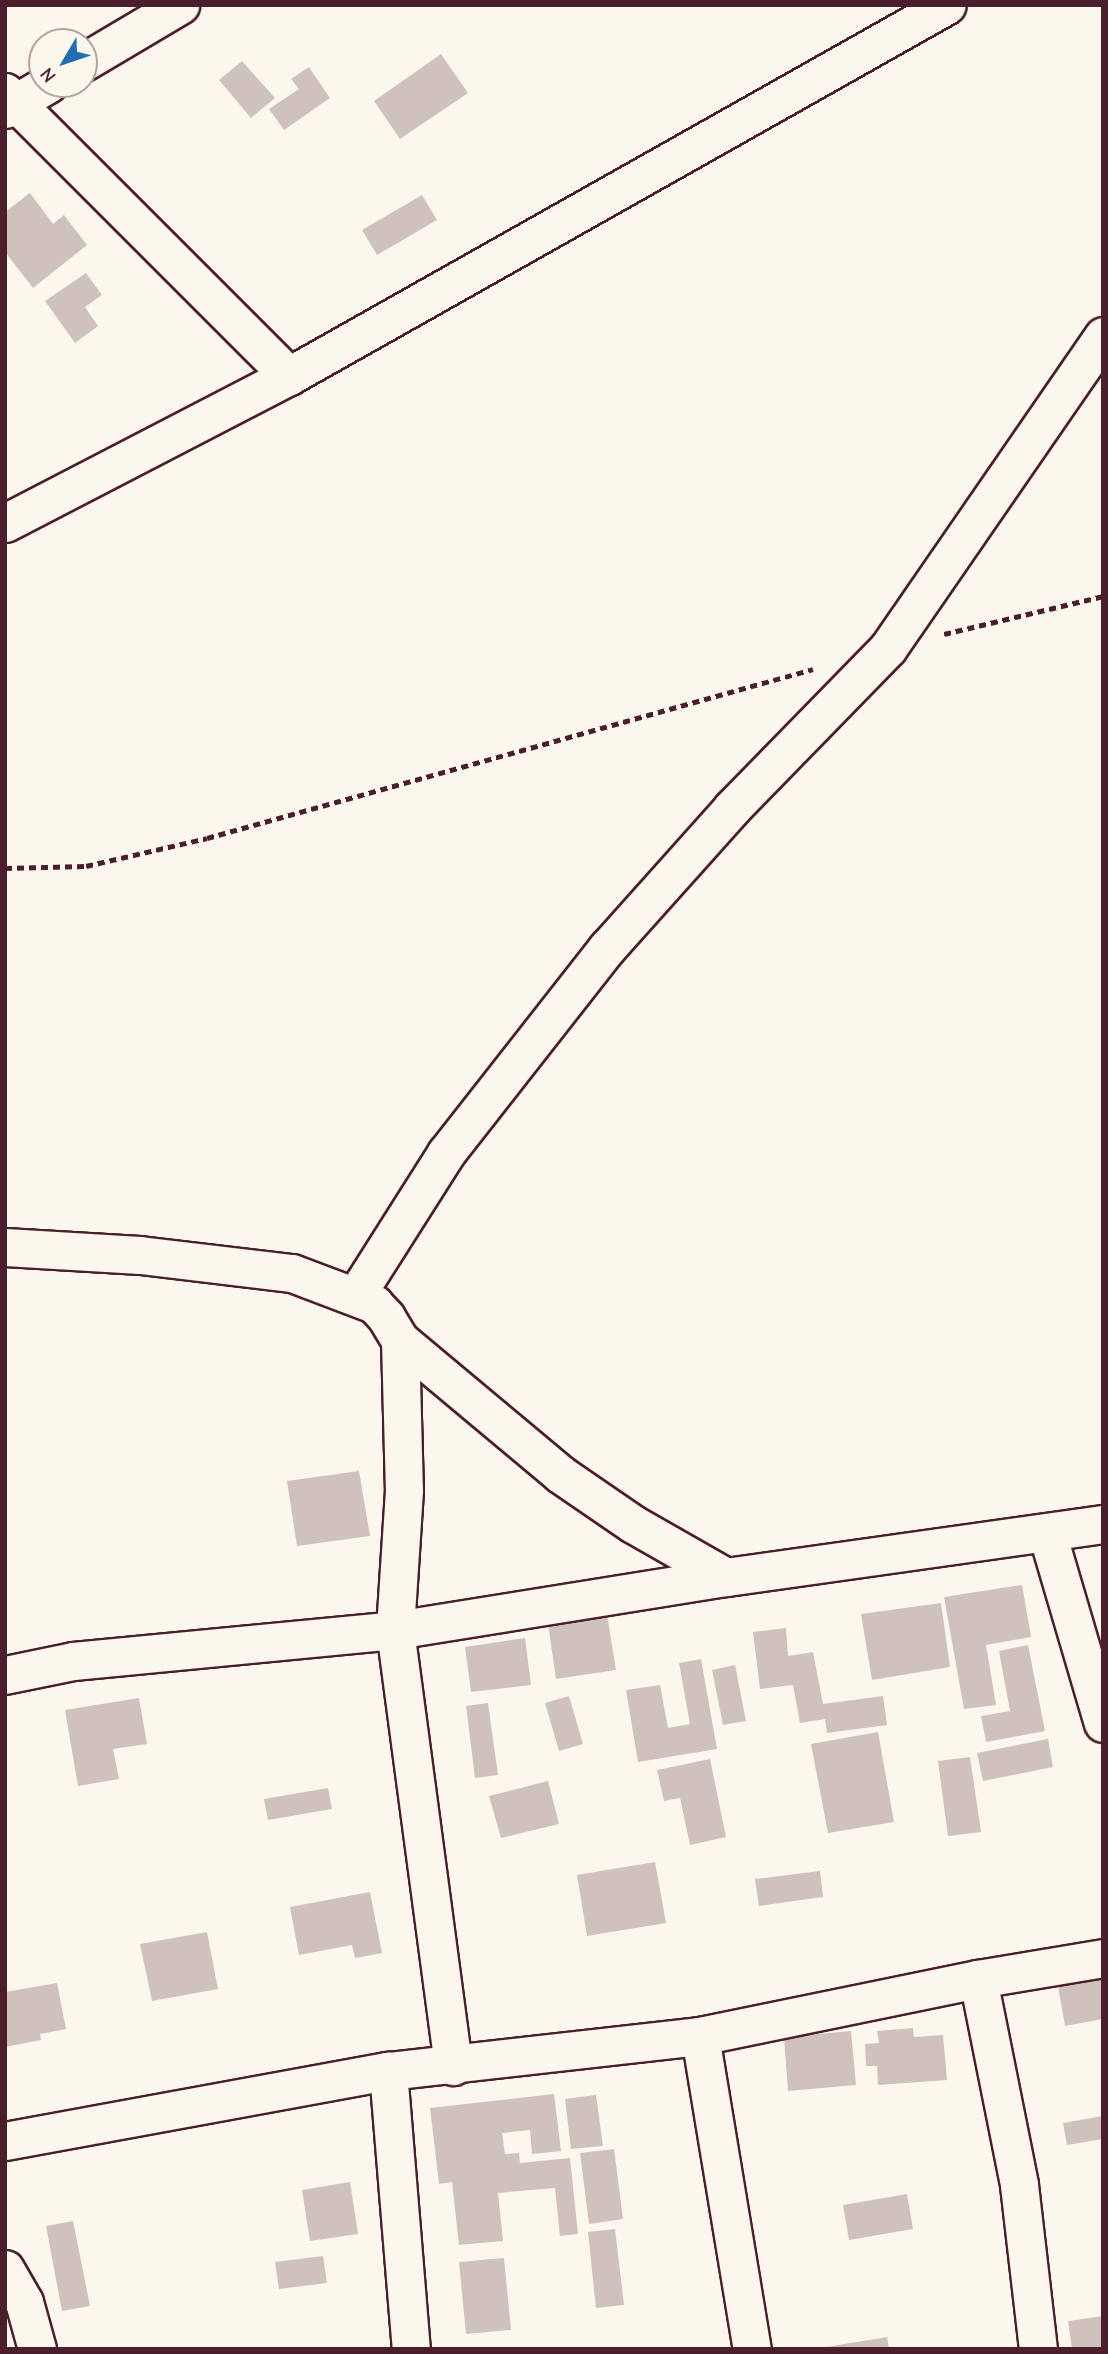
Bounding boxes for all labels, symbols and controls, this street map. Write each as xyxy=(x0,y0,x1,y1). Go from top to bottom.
north arrow xyxy=(28,28,98,98)
text: N xyxy=(36,63,61,87)

